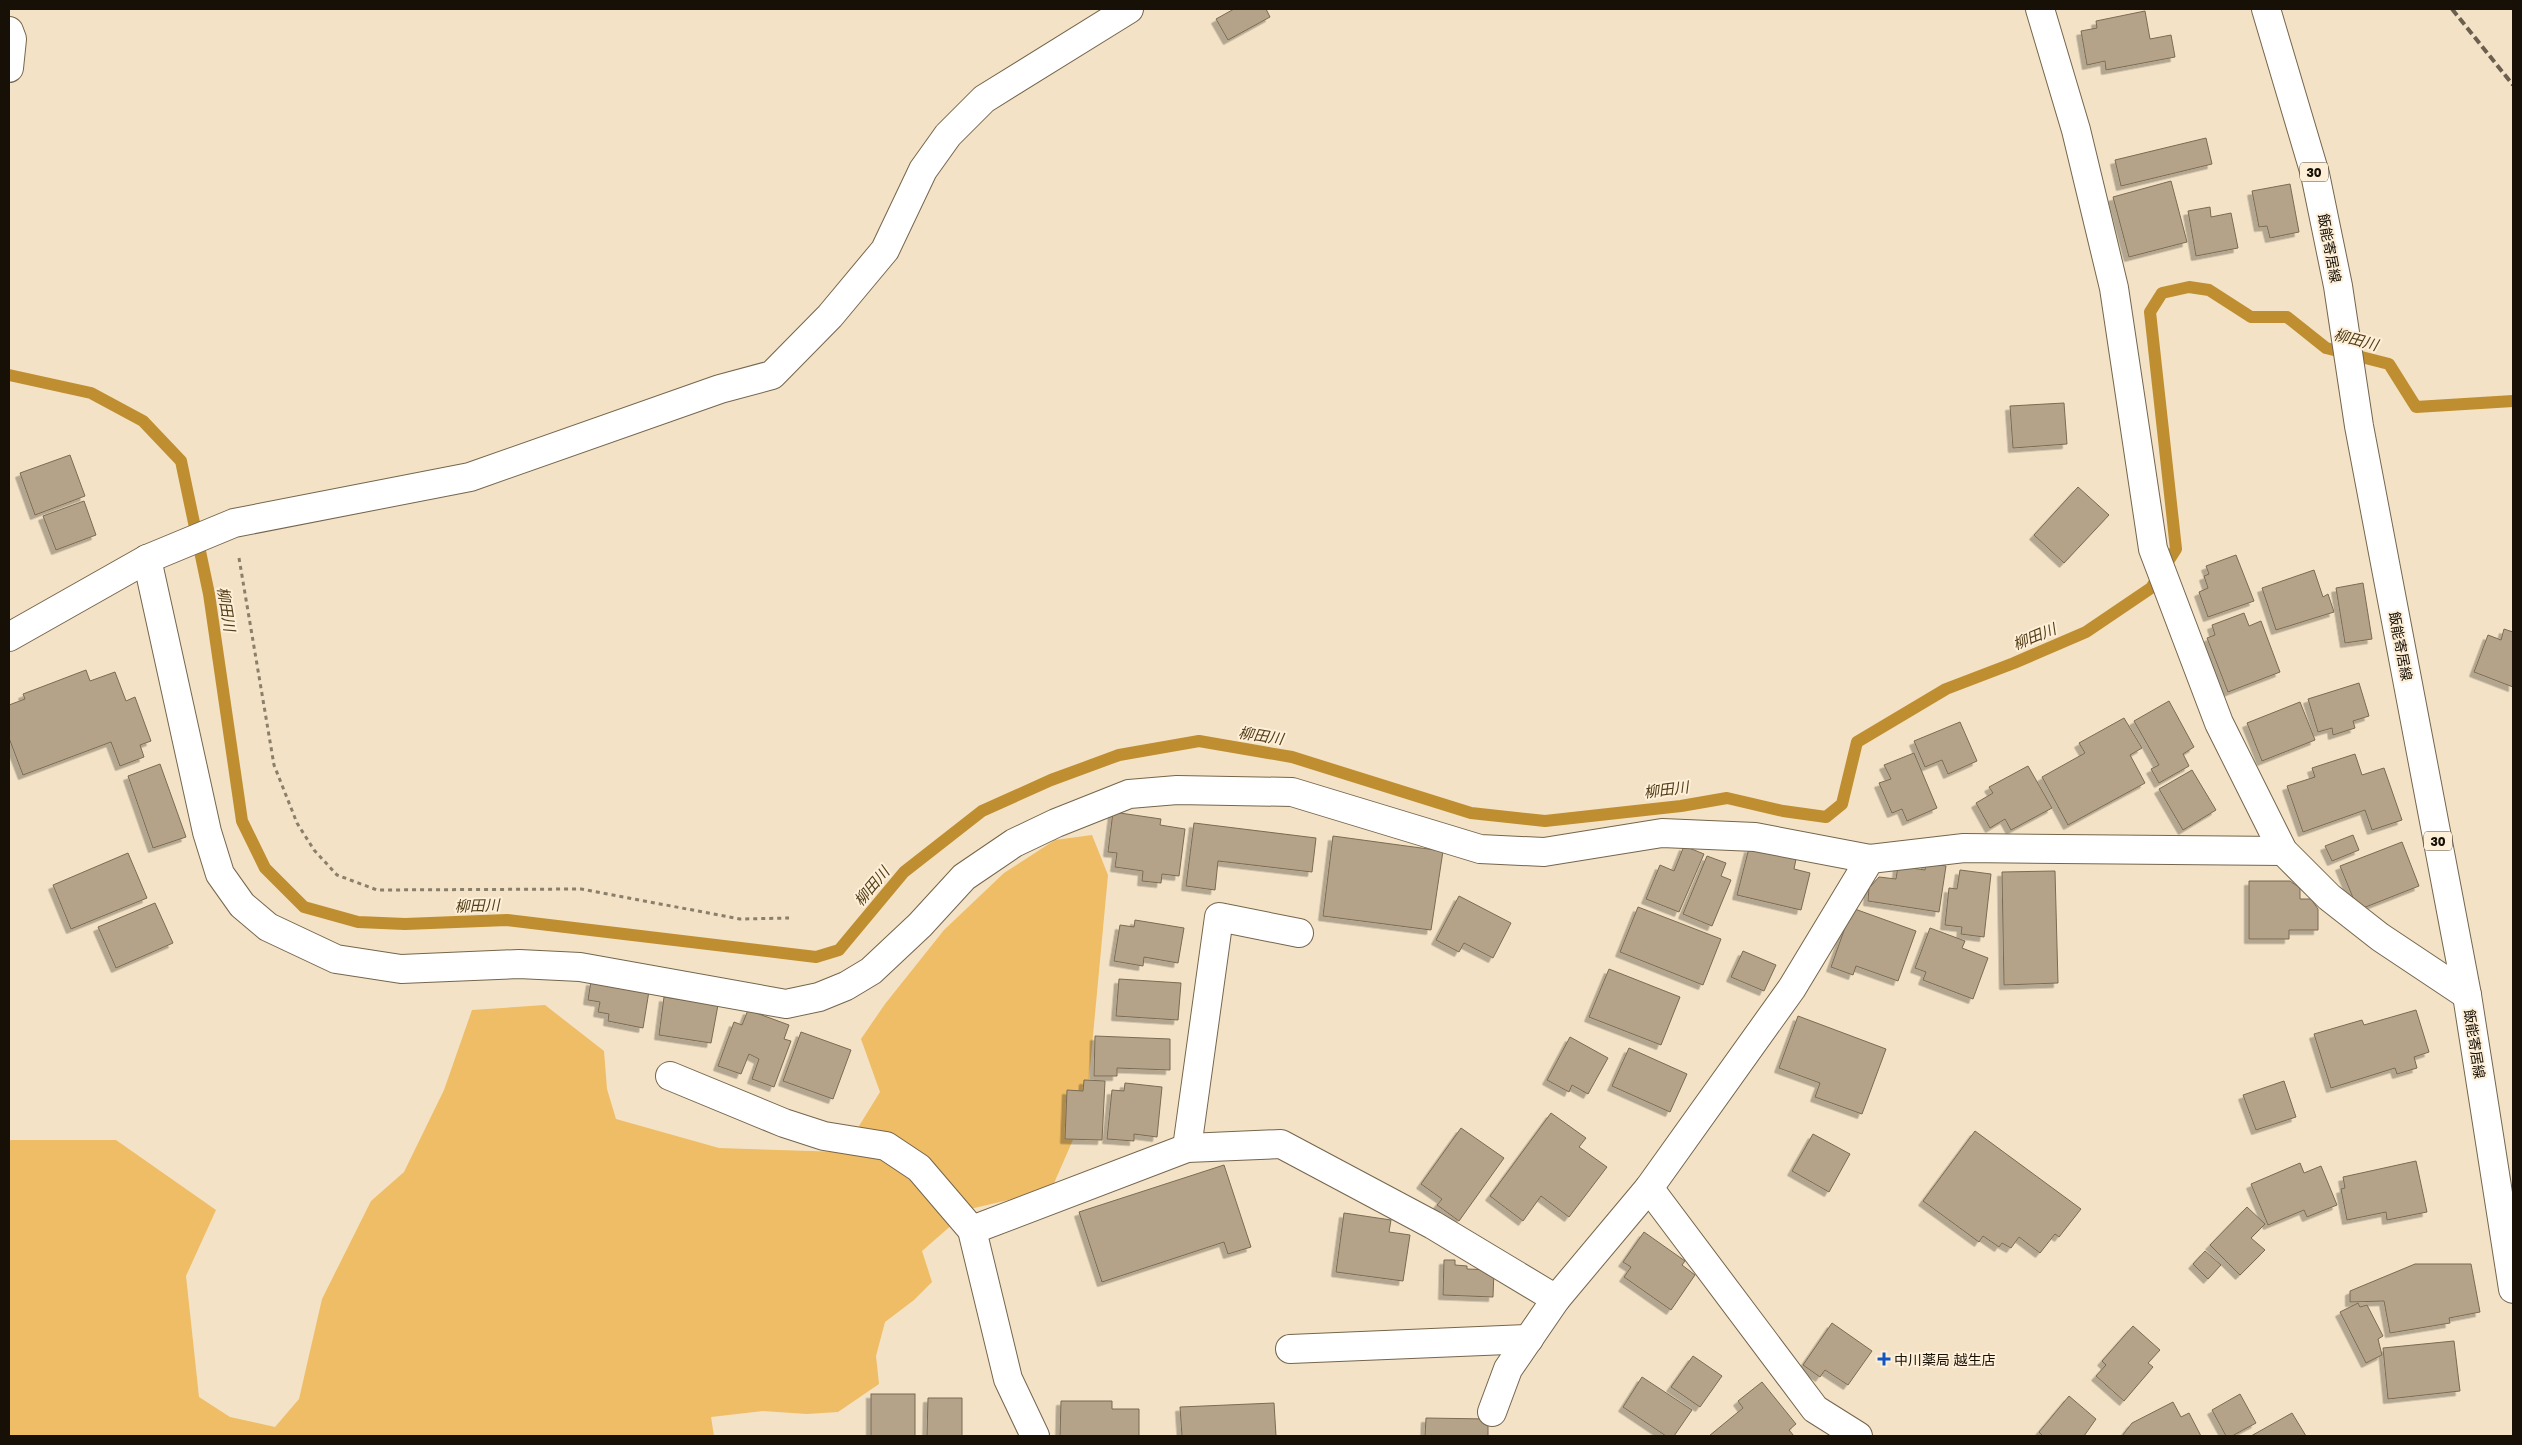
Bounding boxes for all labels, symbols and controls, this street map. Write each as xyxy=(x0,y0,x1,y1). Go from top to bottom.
road number: 30 xyxy=(2300,162,2328,182)
street label: 飯能寄居線 xyxy=(2315,212,2345,284)
water label: 柳田川 xyxy=(2332,324,2382,354)
water label: 柳田川 xyxy=(215,585,240,635)
street label: 飯能寄居線 xyxy=(2386,610,2416,682)
water label: 柳田川 xyxy=(2010,618,2060,653)
water label: 柳田川 xyxy=(1237,723,1287,748)
water label: 柳田川 xyxy=(1643,777,1691,801)
road number: 30 xyxy=(2424,831,2452,850)
water label: 柳田川 xyxy=(850,861,894,909)
water label: 柳田川 xyxy=(454,895,502,915)
street label: 飯能寄居線 xyxy=(2461,1008,2489,1080)
place label: 中川薬局 越生店 xyxy=(1894,1351,1996,1368)
marker: 中川薬局 越生店 xyxy=(1878,1353,1890,1365)

